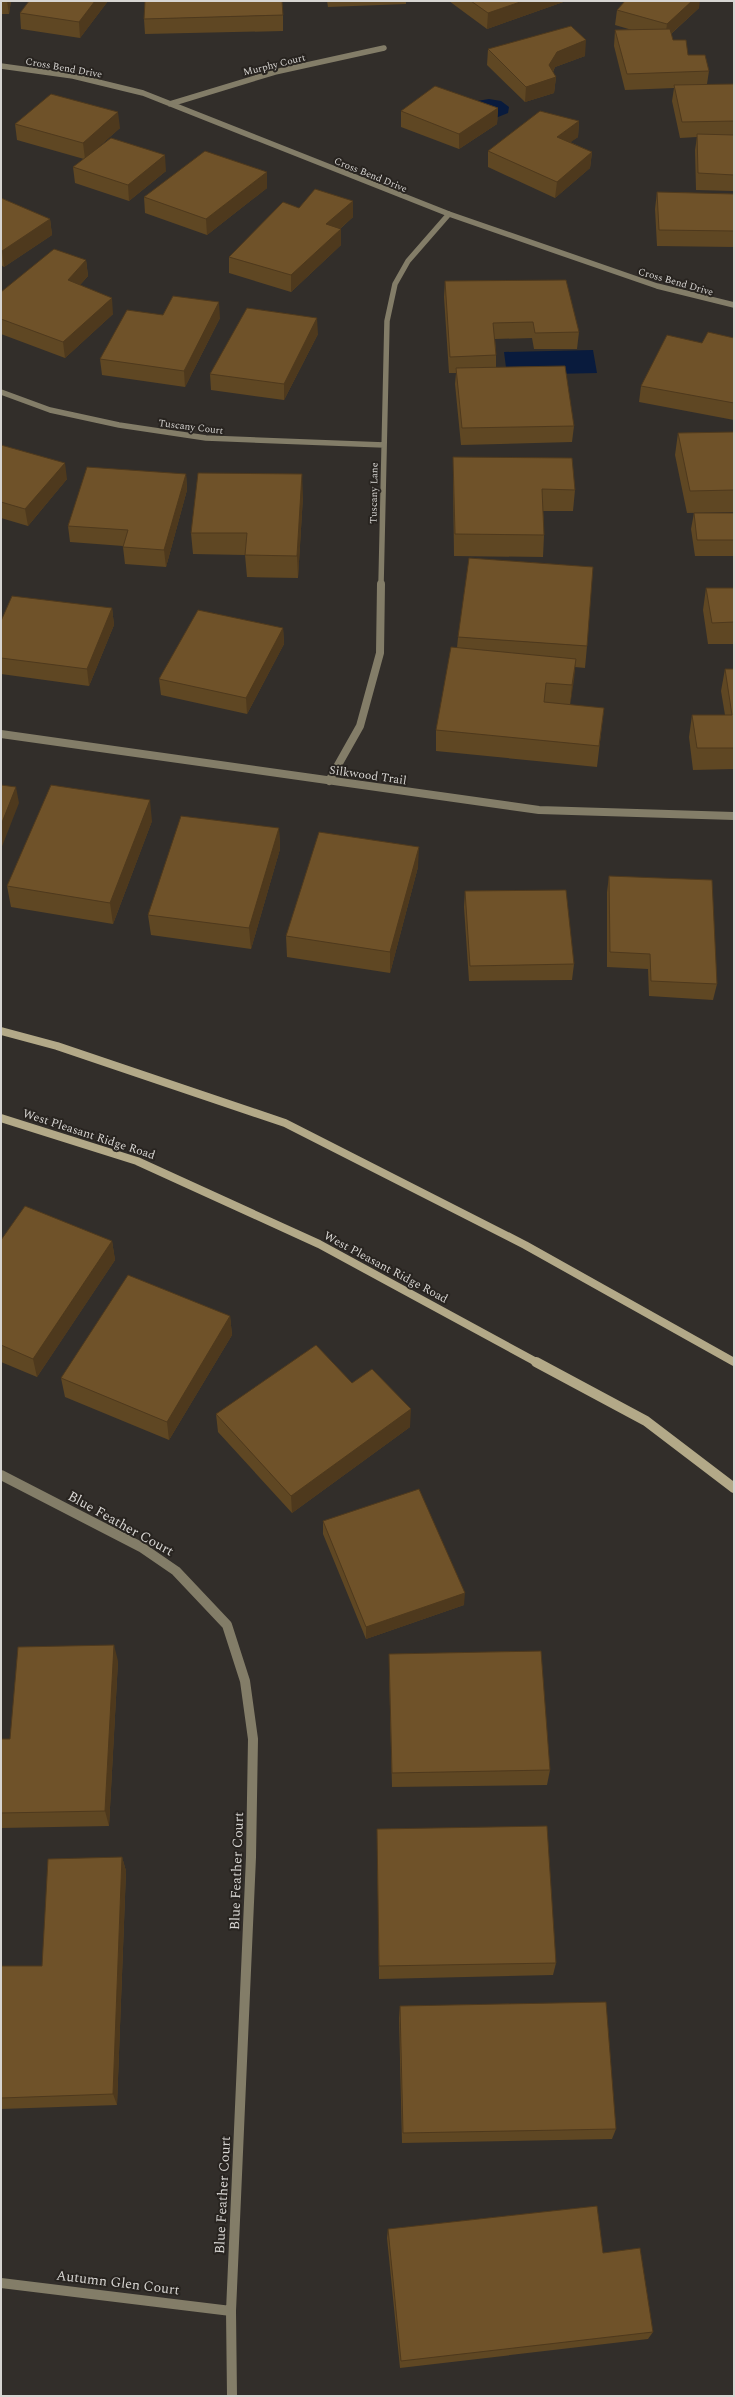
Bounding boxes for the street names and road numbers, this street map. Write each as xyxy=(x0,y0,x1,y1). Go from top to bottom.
street label: Murphy Court xyxy=(241,49,307,80)
street label: Cross Bend Drive xyxy=(24,53,104,83)
street label: Cross Bend Drive xyxy=(332,153,410,197)
street label: Cross Bend Drive xyxy=(636,264,715,300)
street label: Tuscany Court xyxy=(158,415,225,439)
street label: Tuscany Lane xyxy=(365,462,383,524)
street label: Silkwood Trail xyxy=(328,761,408,790)
street label: West Pleasant Ridge Road xyxy=(20,1104,158,1165)
street label: West Pleasant Ridge Road xyxy=(320,1227,452,1308)
street label: Blue Feather Court xyxy=(64,1486,178,1561)
street label: Blue Feather Court xyxy=(224,1812,249,1930)
street label: Blue Feather Court xyxy=(209,2135,236,2255)
street label: Autumn Glen Court xyxy=(55,2265,181,2300)

